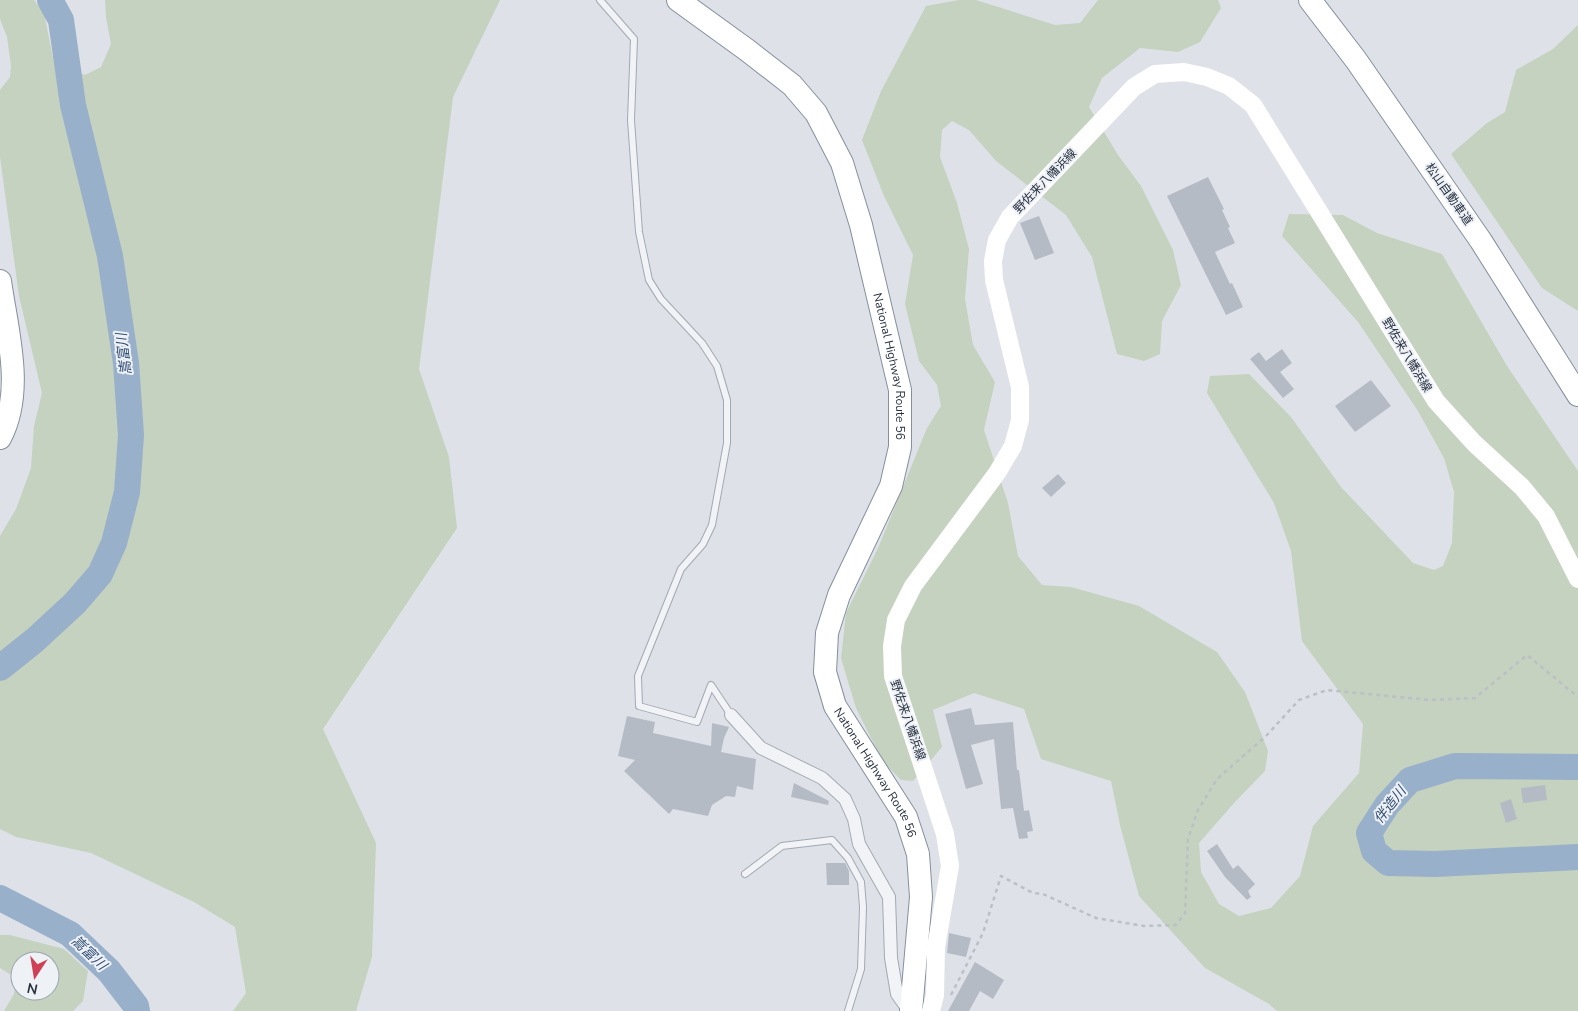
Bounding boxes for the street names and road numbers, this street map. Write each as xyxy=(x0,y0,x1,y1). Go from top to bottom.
street label: 野佐来八幡浜線 xyxy=(1010,145,1080,217)
street label: 松山自動車道 xyxy=(1422,160,1476,228)
street label: National Highway Route 56 xyxy=(869,291,908,440)
street label: 野佐来八幡浜線 xyxy=(1379,315,1435,395)
street label: 野佐来八幡浜線 xyxy=(887,678,929,762)
street label: National Highway Route 56 xyxy=(830,704,920,839)

